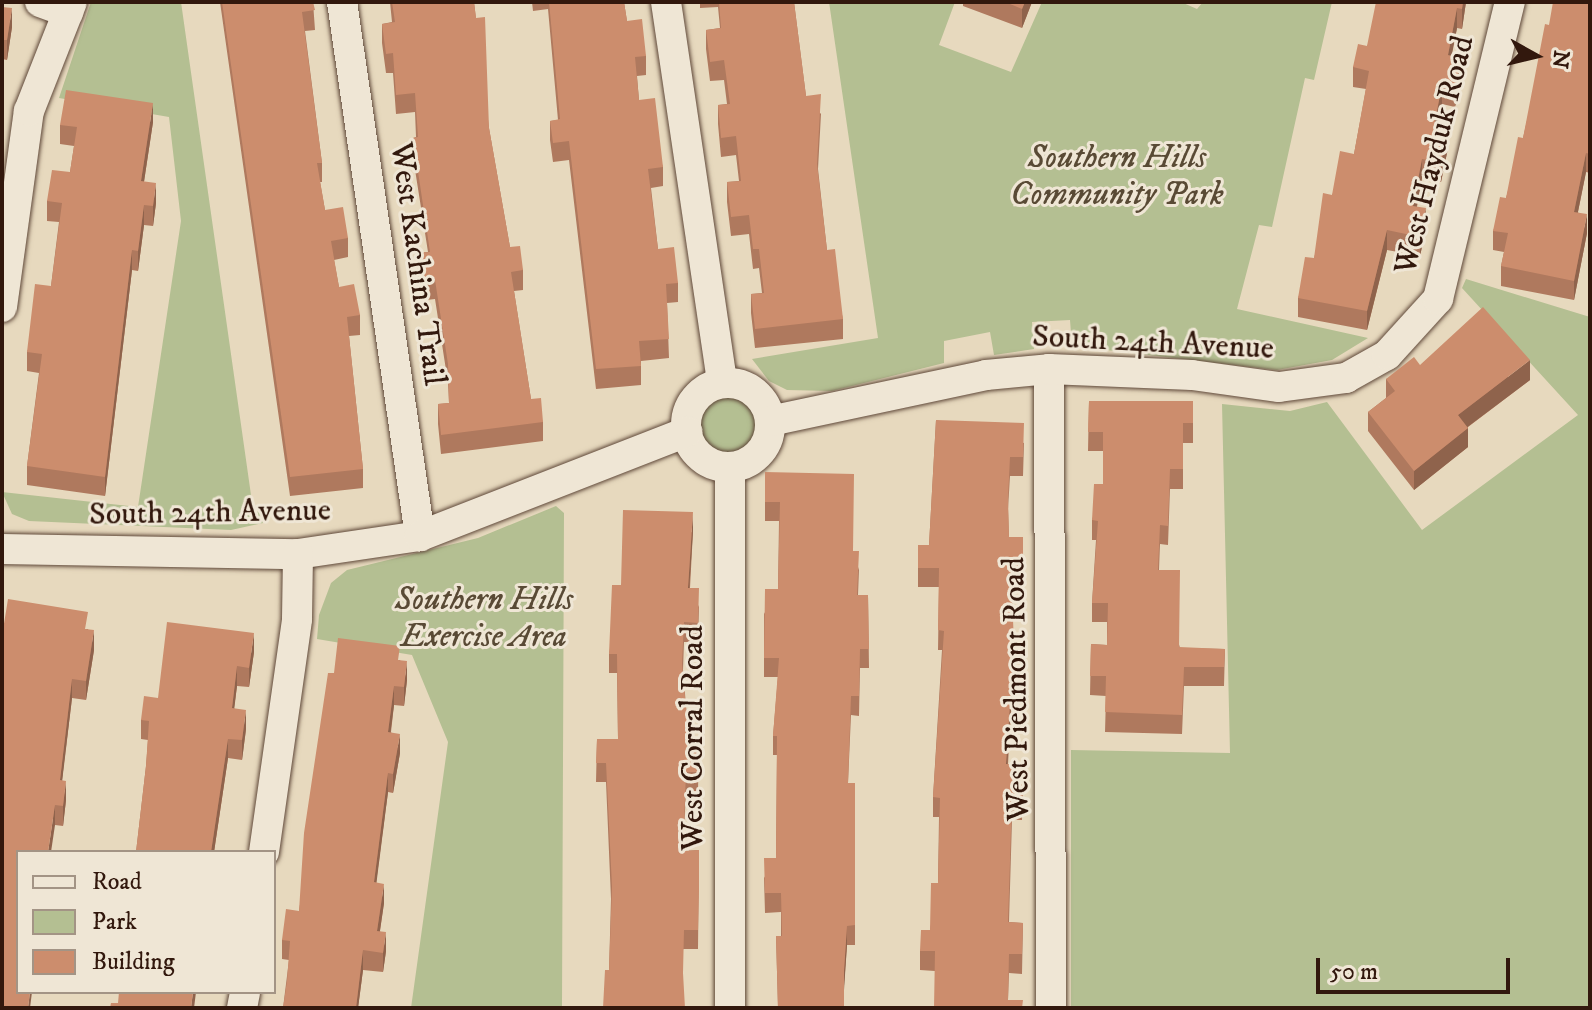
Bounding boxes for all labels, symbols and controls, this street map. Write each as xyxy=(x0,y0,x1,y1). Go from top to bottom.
north arrow xyxy=(1496,16,1576,96)
street label: West Hayduk Road xyxy=(1387,32,1483,278)
text: N xyxy=(1546,49,1575,70)
street label: West Kachina Trail xyxy=(381,140,453,388)
park label: Southern Hills Community Park xyxy=(1010,140,1224,215)
street label: South 24th Avenue xyxy=(1031,317,1275,369)
street label: South 24th Avenue xyxy=(89,492,331,534)
street label: West Piedmont Road xyxy=(995,557,1039,821)
park label: Southern Hills Exercise Area xyxy=(395,582,573,657)
street label: West Corral Road xyxy=(674,625,712,851)
legend xyxy=(16,850,276,994)
text: Road xyxy=(92,867,142,897)
text: Park xyxy=(92,907,137,937)
scale bar xyxy=(1320,942,1514,992)
text: Building xyxy=(92,947,175,977)
text: 50 m xyxy=(1330,957,1378,987)

